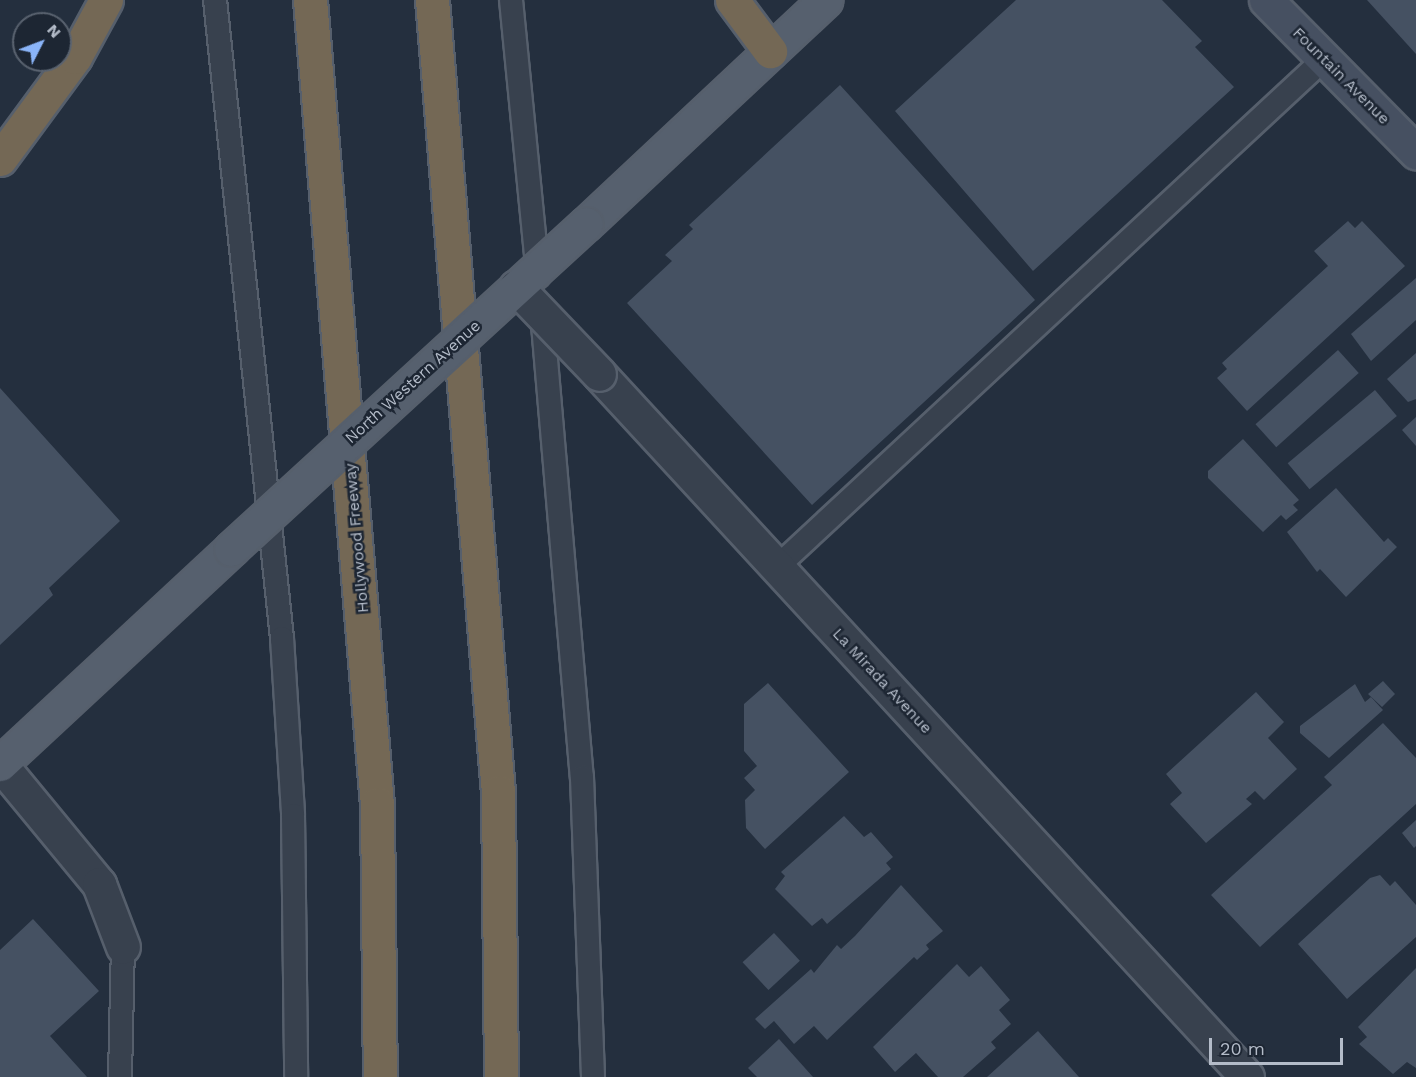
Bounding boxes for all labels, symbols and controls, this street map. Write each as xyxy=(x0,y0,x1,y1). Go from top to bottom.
north arrow xyxy=(12,12,72,72)
text: N xyxy=(43,20,65,42)
street label: Fountain Avenue xyxy=(1288,23,1394,129)
street label: North Western Avenue xyxy=(341,316,485,448)
street label: Hollywood Freeway xyxy=(341,462,373,614)
street label: La Mirada Avenue xyxy=(828,624,936,738)
scale bar xyxy=(1212,1026,1346,1064)
text: 20 m xyxy=(1220,1038,1265,1059)

